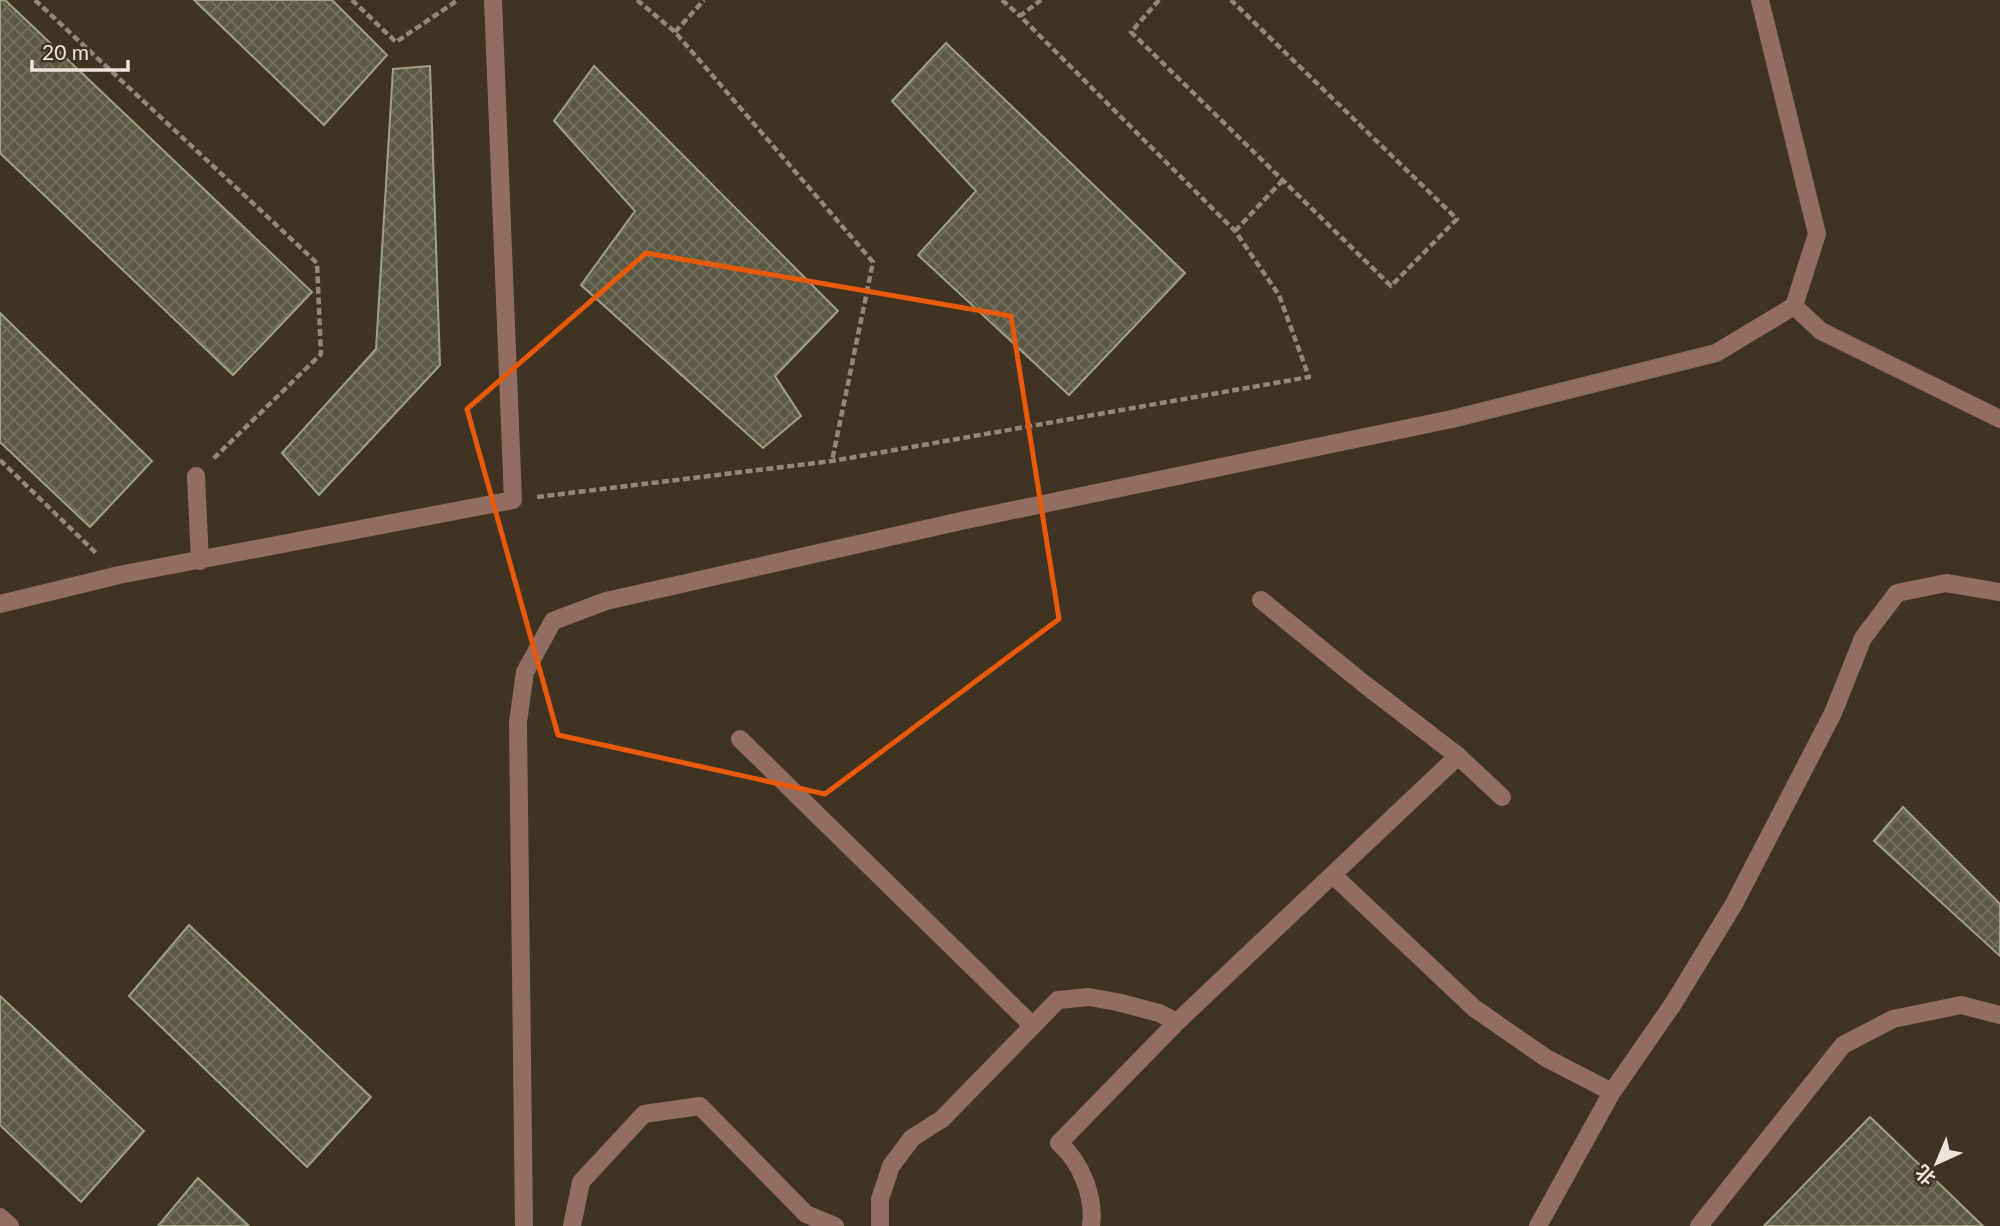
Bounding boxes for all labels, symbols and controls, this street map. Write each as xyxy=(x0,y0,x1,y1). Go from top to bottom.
scale bar xyxy=(32,28,128,72)
text: 20 m xyxy=(42,39,89,64)
north arrow xyxy=(1902,1128,1972,1198)
text: 北 xyxy=(1910,1161,1940,1190)

